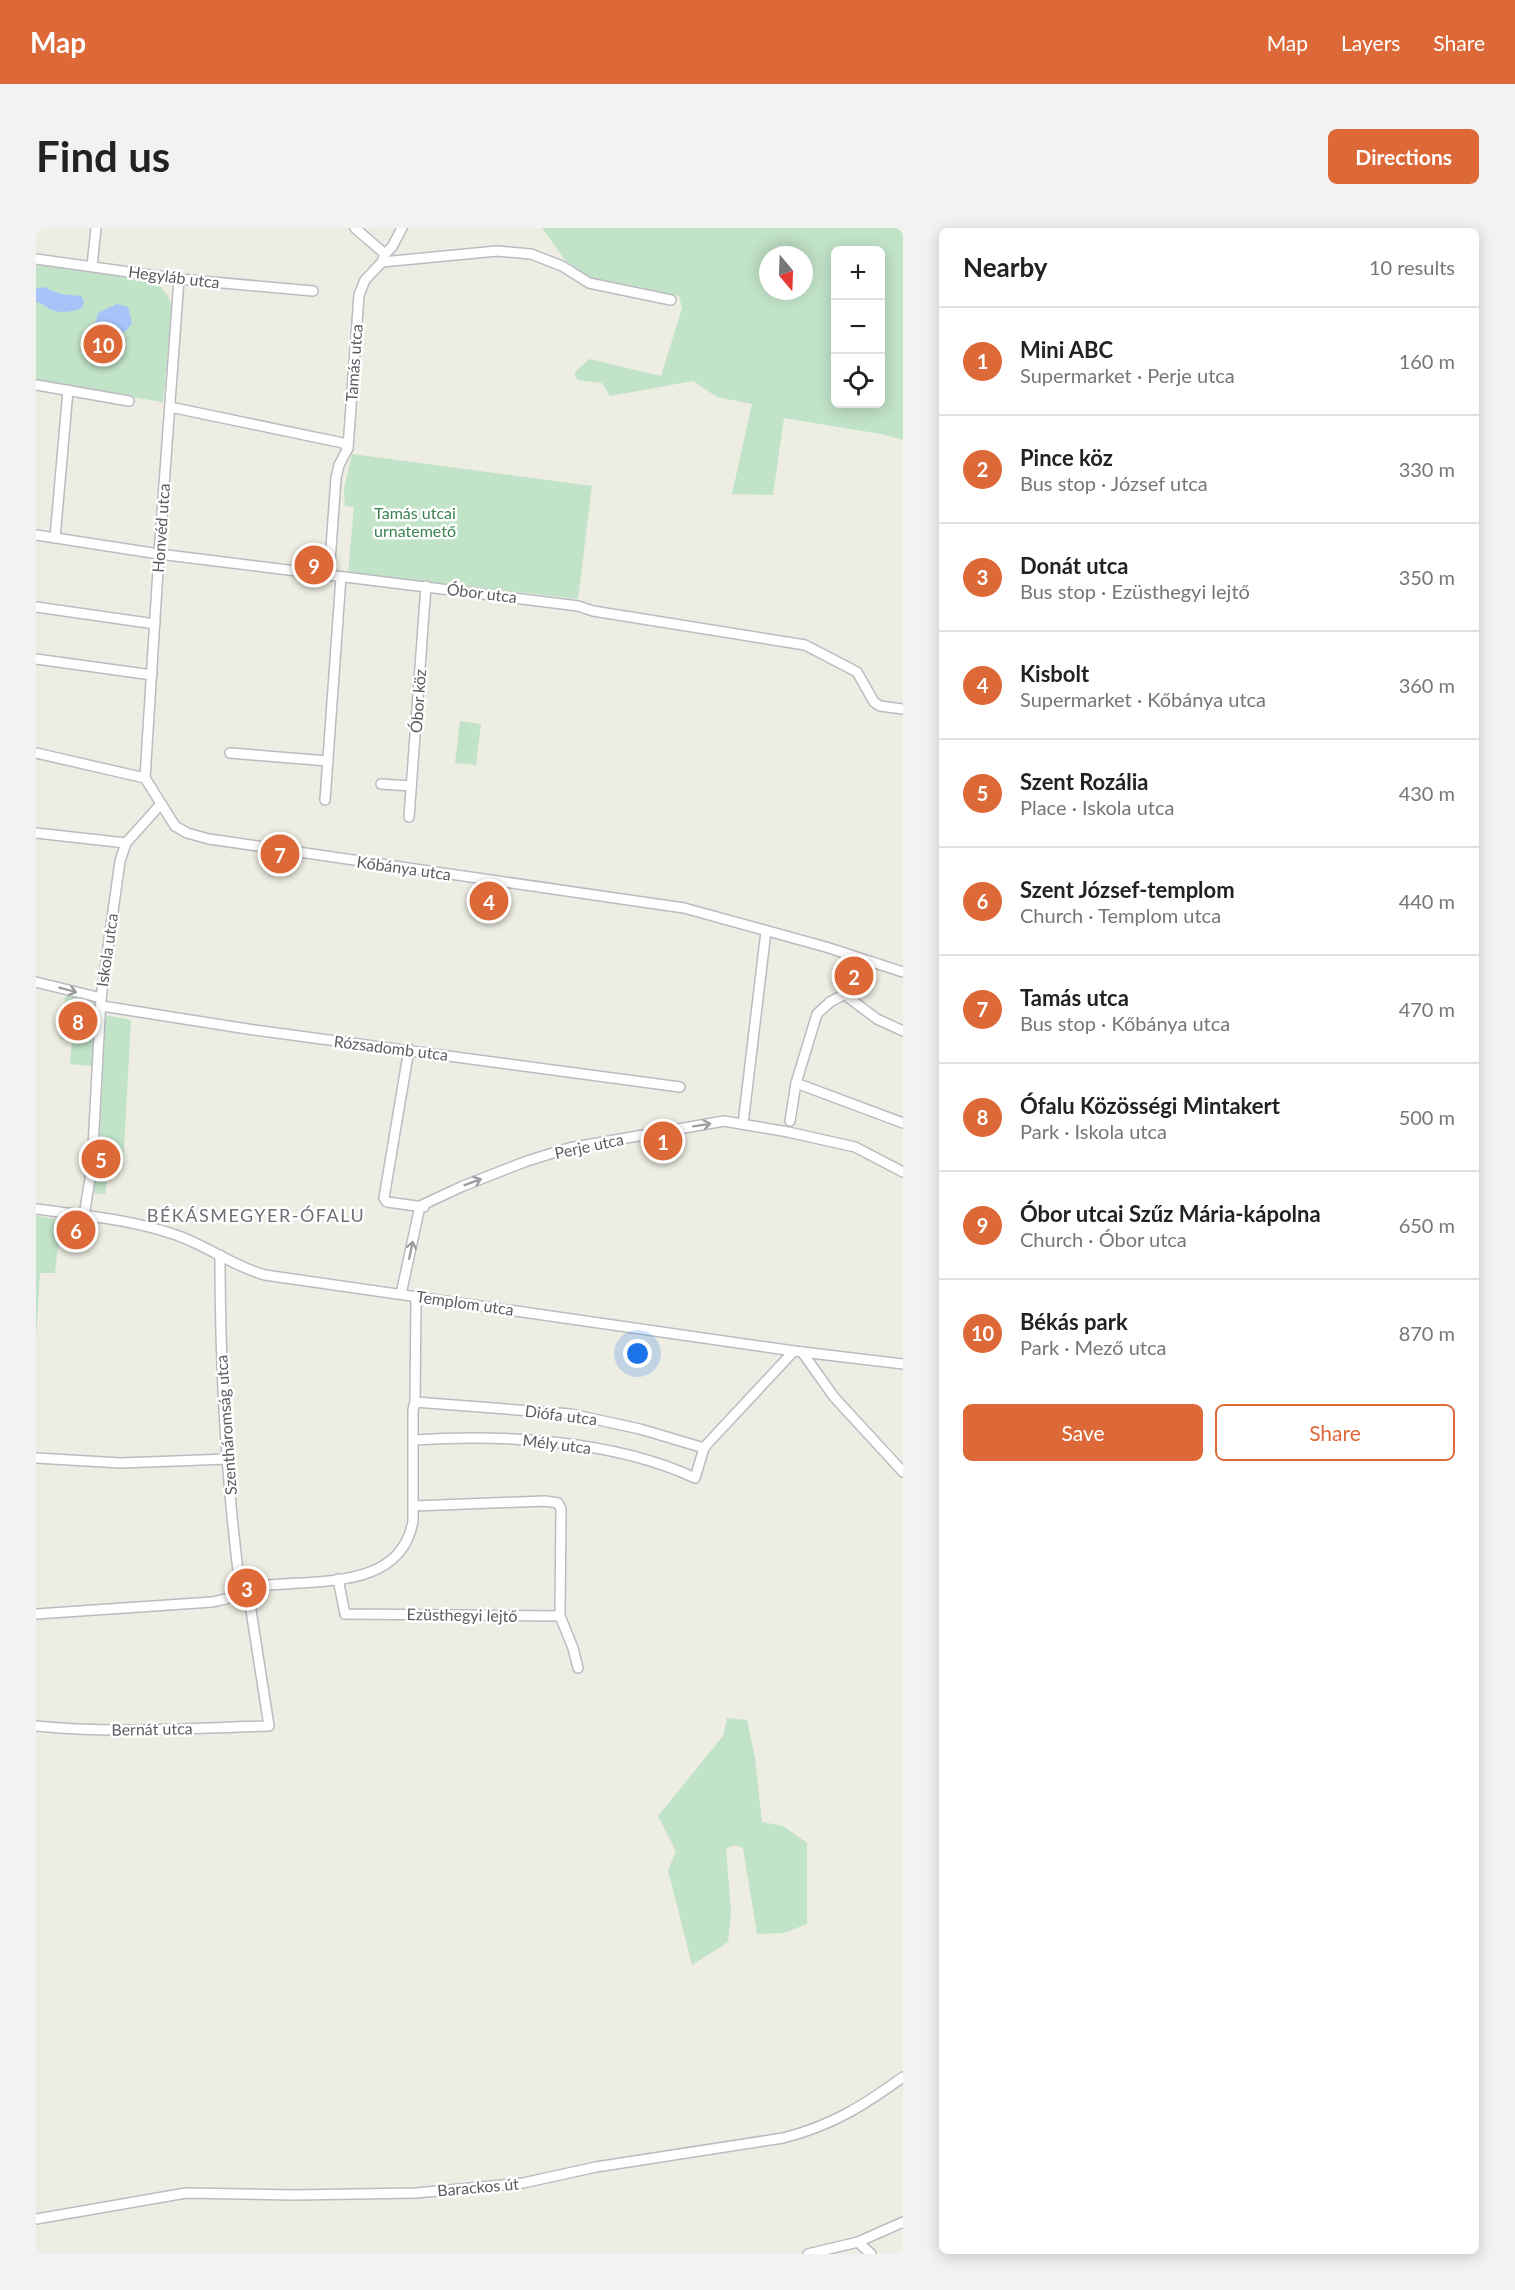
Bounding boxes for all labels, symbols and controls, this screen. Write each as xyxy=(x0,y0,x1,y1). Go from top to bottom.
text: Map xyxy=(30,25,86,59)
text: Map xyxy=(1267,30,1308,55)
text: Layers xyxy=(1341,30,1400,55)
text: Share xyxy=(1433,30,1485,55)
button: Directions xyxy=(1328,129,1479,184)
text: Find us xyxy=(36,131,170,181)
north arrow xyxy=(759,246,813,300)
map controls xyxy=(831,246,885,408)
button: + xyxy=(831,246,885,300)
text: Nearby xyxy=(963,251,1048,283)
text: 10 results xyxy=(1369,255,1455,279)
street label: Hegyláb utca xyxy=(127,261,221,292)
button: − xyxy=(831,300,885,354)
pin: 10 xyxy=(84,322,122,366)
street label: Tamás utca xyxy=(341,323,366,402)
text: Mini ABC xyxy=(1020,336,1113,363)
text: 1 xyxy=(977,349,988,373)
text: 160 m xyxy=(1399,349,1455,373)
button: locate xyxy=(831,354,885,408)
text: Supermarket · Perje utca xyxy=(1020,363,1235,387)
text: Pince köz xyxy=(1020,444,1113,471)
text: 2 xyxy=(977,457,988,481)
text: 330 m xyxy=(1399,457,1455,481)
text: Bus stop · József utca xyxy=(1020,471,1208,495)
street label: Honvéd utca xyxy=(148,483,173,573)
park label: Tamás utcai urnatemető xyxy=(374,503,456,540)
pin: 9 xyxy=(294,542,334,588)
text: Donát utca xyxy=(1020,552,1128,579)
text: 3 xyxy=(977,565,988,589)
text: 350 m xyxy=(1399,565,1455,589)
street label: Óbor utca xyxy=(446,579,518,606)
text: Bus stop · Ezüsthegyi lejtő xyxy=(1020,579,1250,603)
text: Kisbolt xyxy=(1020,660,1089,687)
street label: Óbor köz xyxy=(406,668,429,734)
text: 4 xyxy=(977,673,988,697)
text: 360 m xyxy=(1399,673,1455,697)
text: Supermarket · Kőbánya utca xyxy=(1020,687,1266,711)
text: Szent Rozália xyxy=(1020,768,1149,795)
text: 5 xyxy=(977,781,988,805)
text: 430 m xyxy=(1399,781,1455,805)
text: Place · Iskola utca xyxy=(1020,795,1174,819)
pin: 7 xyxy=(260,832,300,876)
street label: Kőbánya utca xyxy=(356,851,452,884)
text: Szent József-templom xyxy=(1020,876,1235,903)
pin: 4 xyxy=(470,878,508,924)
text: 6 xyxy=(977,889,988,913)
text: 440 m xyxy=(1399,889,1455,913)
text: Church · Templom utca xyxy=(1020,903,1221,927)
street label: Iskola utca xyxy=(92,912,121,988)
pin: 2 xyxy=(834,954,874,999)
text: Tamás utca xyxy=(1020,984,1129,1011)
one-way arrow xyxy=(58,985,77,996)
text: 7 xyxy=(977,997,988,1021)
text: 470 m xyxy=(1399,997,1455,1021)
pin: 8 xyxy=(58,998,98,1044)
text: Bus stop · Kőbánya utca xyxy=(1020,1011,1230,1035)
street label: Rózsadomb utca xyxy=(333,1031,449,1064)
text: Ófalu Közösségi Mintakert xyxy=(1020,1092,1280,1119)
text: 8 xyxy=(977,1105,988,1129)
text: 500 m xyxy=(1399,1105,1455,1129)
pin: 1 xyxy=(644,1118,682,1164)
one-way arrow xyxy=(691,1119,711,1130)
text: Park · Iskola utca xyxy=(1020,1119,1167,1143)
street label: Perje utca xyxy=(553,1129,625,1162)
pin: 5 xyxy=(82,1136,120,1182)
one-way arrow xyxy=(463,1176,482,1187)
text: Óbor utcai Szűz Mária-kápolna xyxy=(1020,1200,1321,1227)
district label: BÉKÁSMEGYER-ÓFALU xyxy=(147,1204,365,1226)
pin: 6 xyxy=(56,1208,96,1252)
text: 9 xyxy=(977,1213,988,1237)
text: 650 m xyxy=(1399,1213,1455,1237)
text: Church · Óbor utca xyxy=(1020,1227,1187,1251)
one-way arrow xyxy=(406,1241,417,1260)
street label: Templom utca xyxy=(415,1286,515,1319)
text: Békás park xyxy=(1020,1308,1128,1335)
text: 10 xyxy=(971,1321,994,1345)
text: 870 m xyxy=(1399,1321,1455,1345)
text: Park · Mező utca xyxy=(1020,1335,1166,1359)
your location xyxy=(623,1339,652,1368)
street label: Szentháromság utca xyxy=(211,1354,240,1496)
street label: Diófa utca xyxy=(524,1401,598,1428)
button: Save xyxy=(963,1404,1203,1461)
button: Share xyxy=(1215,1404,1455,1461)
street label: Mély utca xyxy=(522,1430,592,1457)
pin: 3 xyxy=(228,1566,266,1610)
street label: Ezüsthegyi lejtő xyxy=(406,1604,518,1625)
street label: Bernát utca xyxy=(111,1718,193,1739)
street label: Barackos út xyxy=(436,2173,520,2200)

